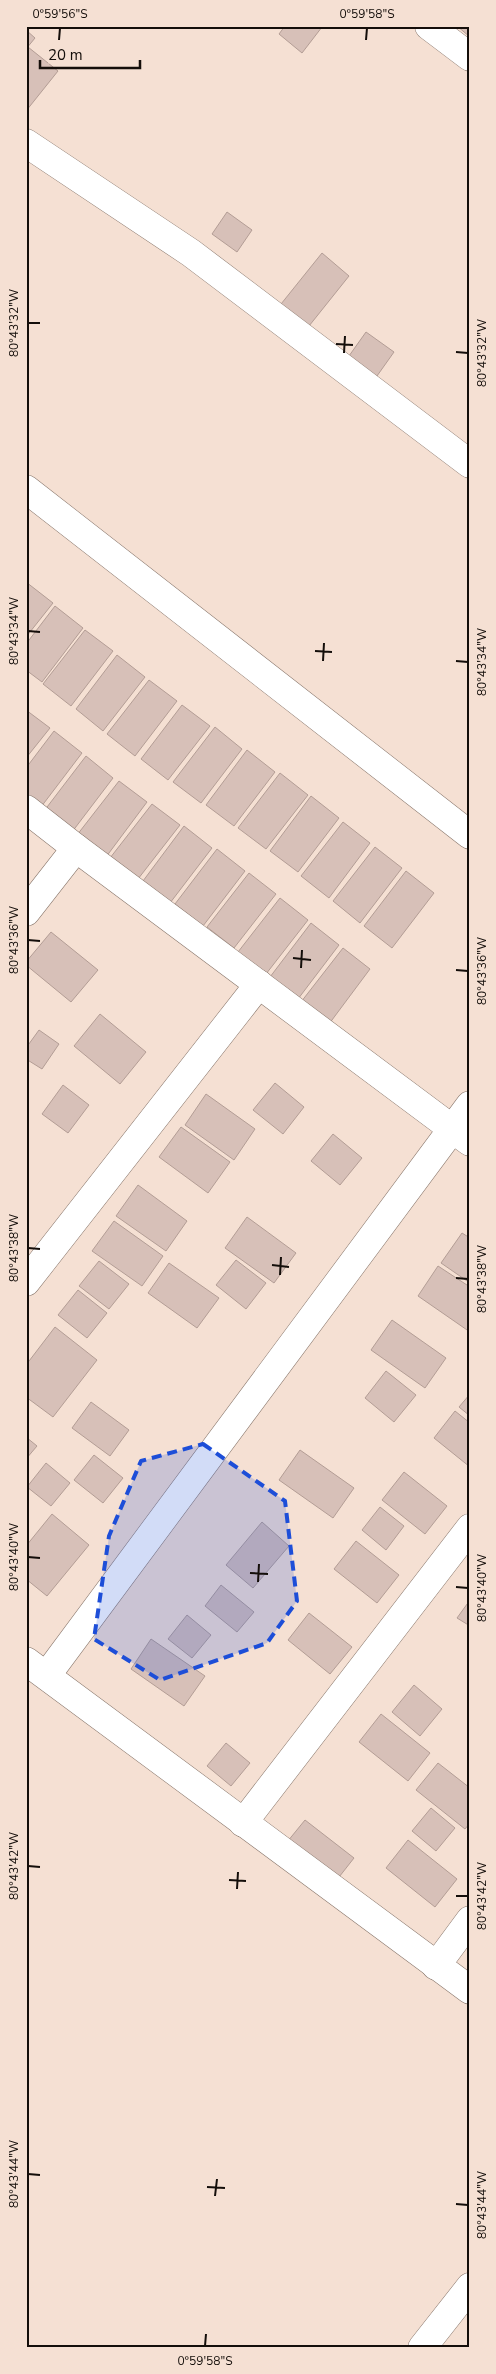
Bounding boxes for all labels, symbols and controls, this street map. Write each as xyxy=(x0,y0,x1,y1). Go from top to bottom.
text: 0°59'56"S xyxy=(32,6,88,22)
text: 0°59'58"S xyxy=(339,6,395,22)
scale bar xyxy=(40,38,140,70)
text: 20 m xyxy=(48,45,83,65)
text: 80°43'32"W xyxy=(6,289,22,357)
text: 80°43'32"W xyxy=(474,319,490,387)
text: 80°43'34"W xyxy=(6,597,22,665)
text: 80°43'34"W xyxy=(474,628,490,696)
text: 80°43'36"W xyxy=(6,906,22,974)
text: 80°43'36"W xyxy=(474,937,490,1005)
text: 80°43'38"W xyxy=(6,1214,22,1282)
text: 80°43'38"W xyxy=(474,1245,490,1313)
text: 80°43'40"W xyxy=(6,1523,22,1591)
text: 80°43'40"W xyxy=(474,1554,490,1622)
text: 80°43'42"W xyxy=(6,1832,22,1900)
text: 80°43'42"W xyxy=(474,1862,490,1930)
text: 80°43'44"W xyxy=(6,2140,22,2208)
text: 80°43'44"W xyxy=(474,2171,490,2239)
text: 0°59'58"S xyxy=(177,2353,233,2369)

